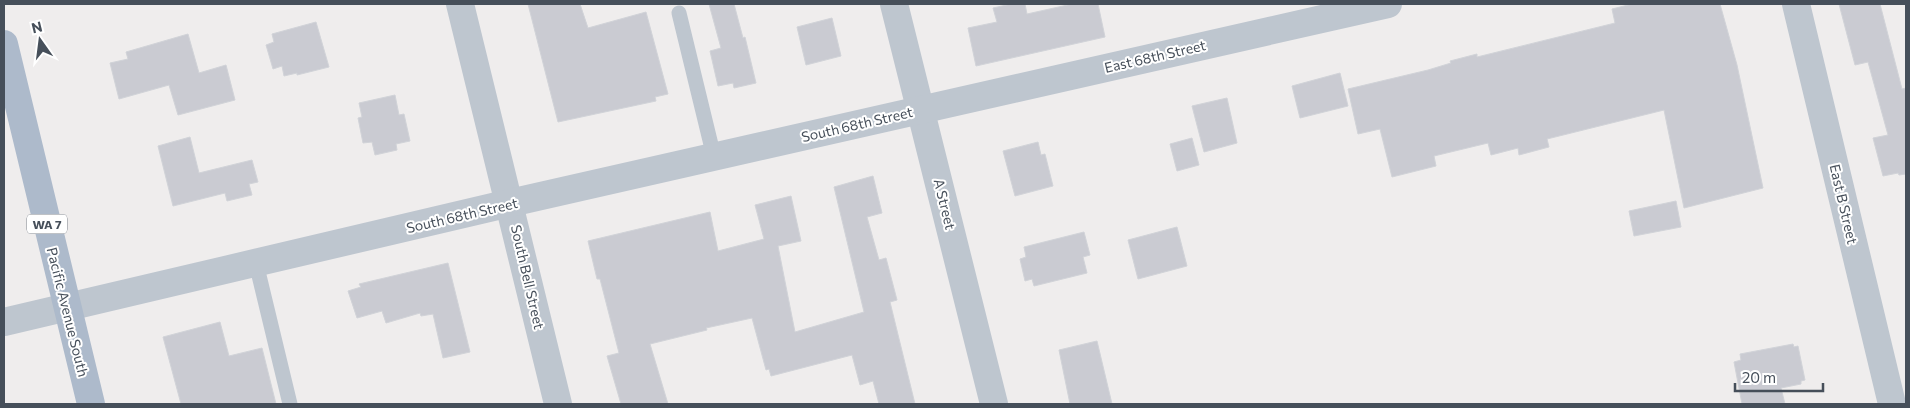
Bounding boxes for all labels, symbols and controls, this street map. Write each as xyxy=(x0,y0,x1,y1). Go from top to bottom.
north arrow xyxy=(15,15,65,65)
text: N xyxy=(30,17,44,36)
street label: East 68th Street xyxy=(1103,36,1208,76)
street label: South 68th Street xyxy=(800,103,915,145)
street label: East B Street xyxy=(1827,162,1862,246)
street label: A Street xyxy=(930,177,960,231)
street label: South 68th Street xyxy=(405,194,520,236)
road number: WA 7 xyxy=(27,214,67,233)
street label: South Bell Street xyxy=(508,223,548,331)
street label: Pacific Avenue South xyxy=(44,245,92,379)
scale bar xyxy=(1735,360,1822,392)
text: 20 m xyxy=(1742,368,1776,386)

